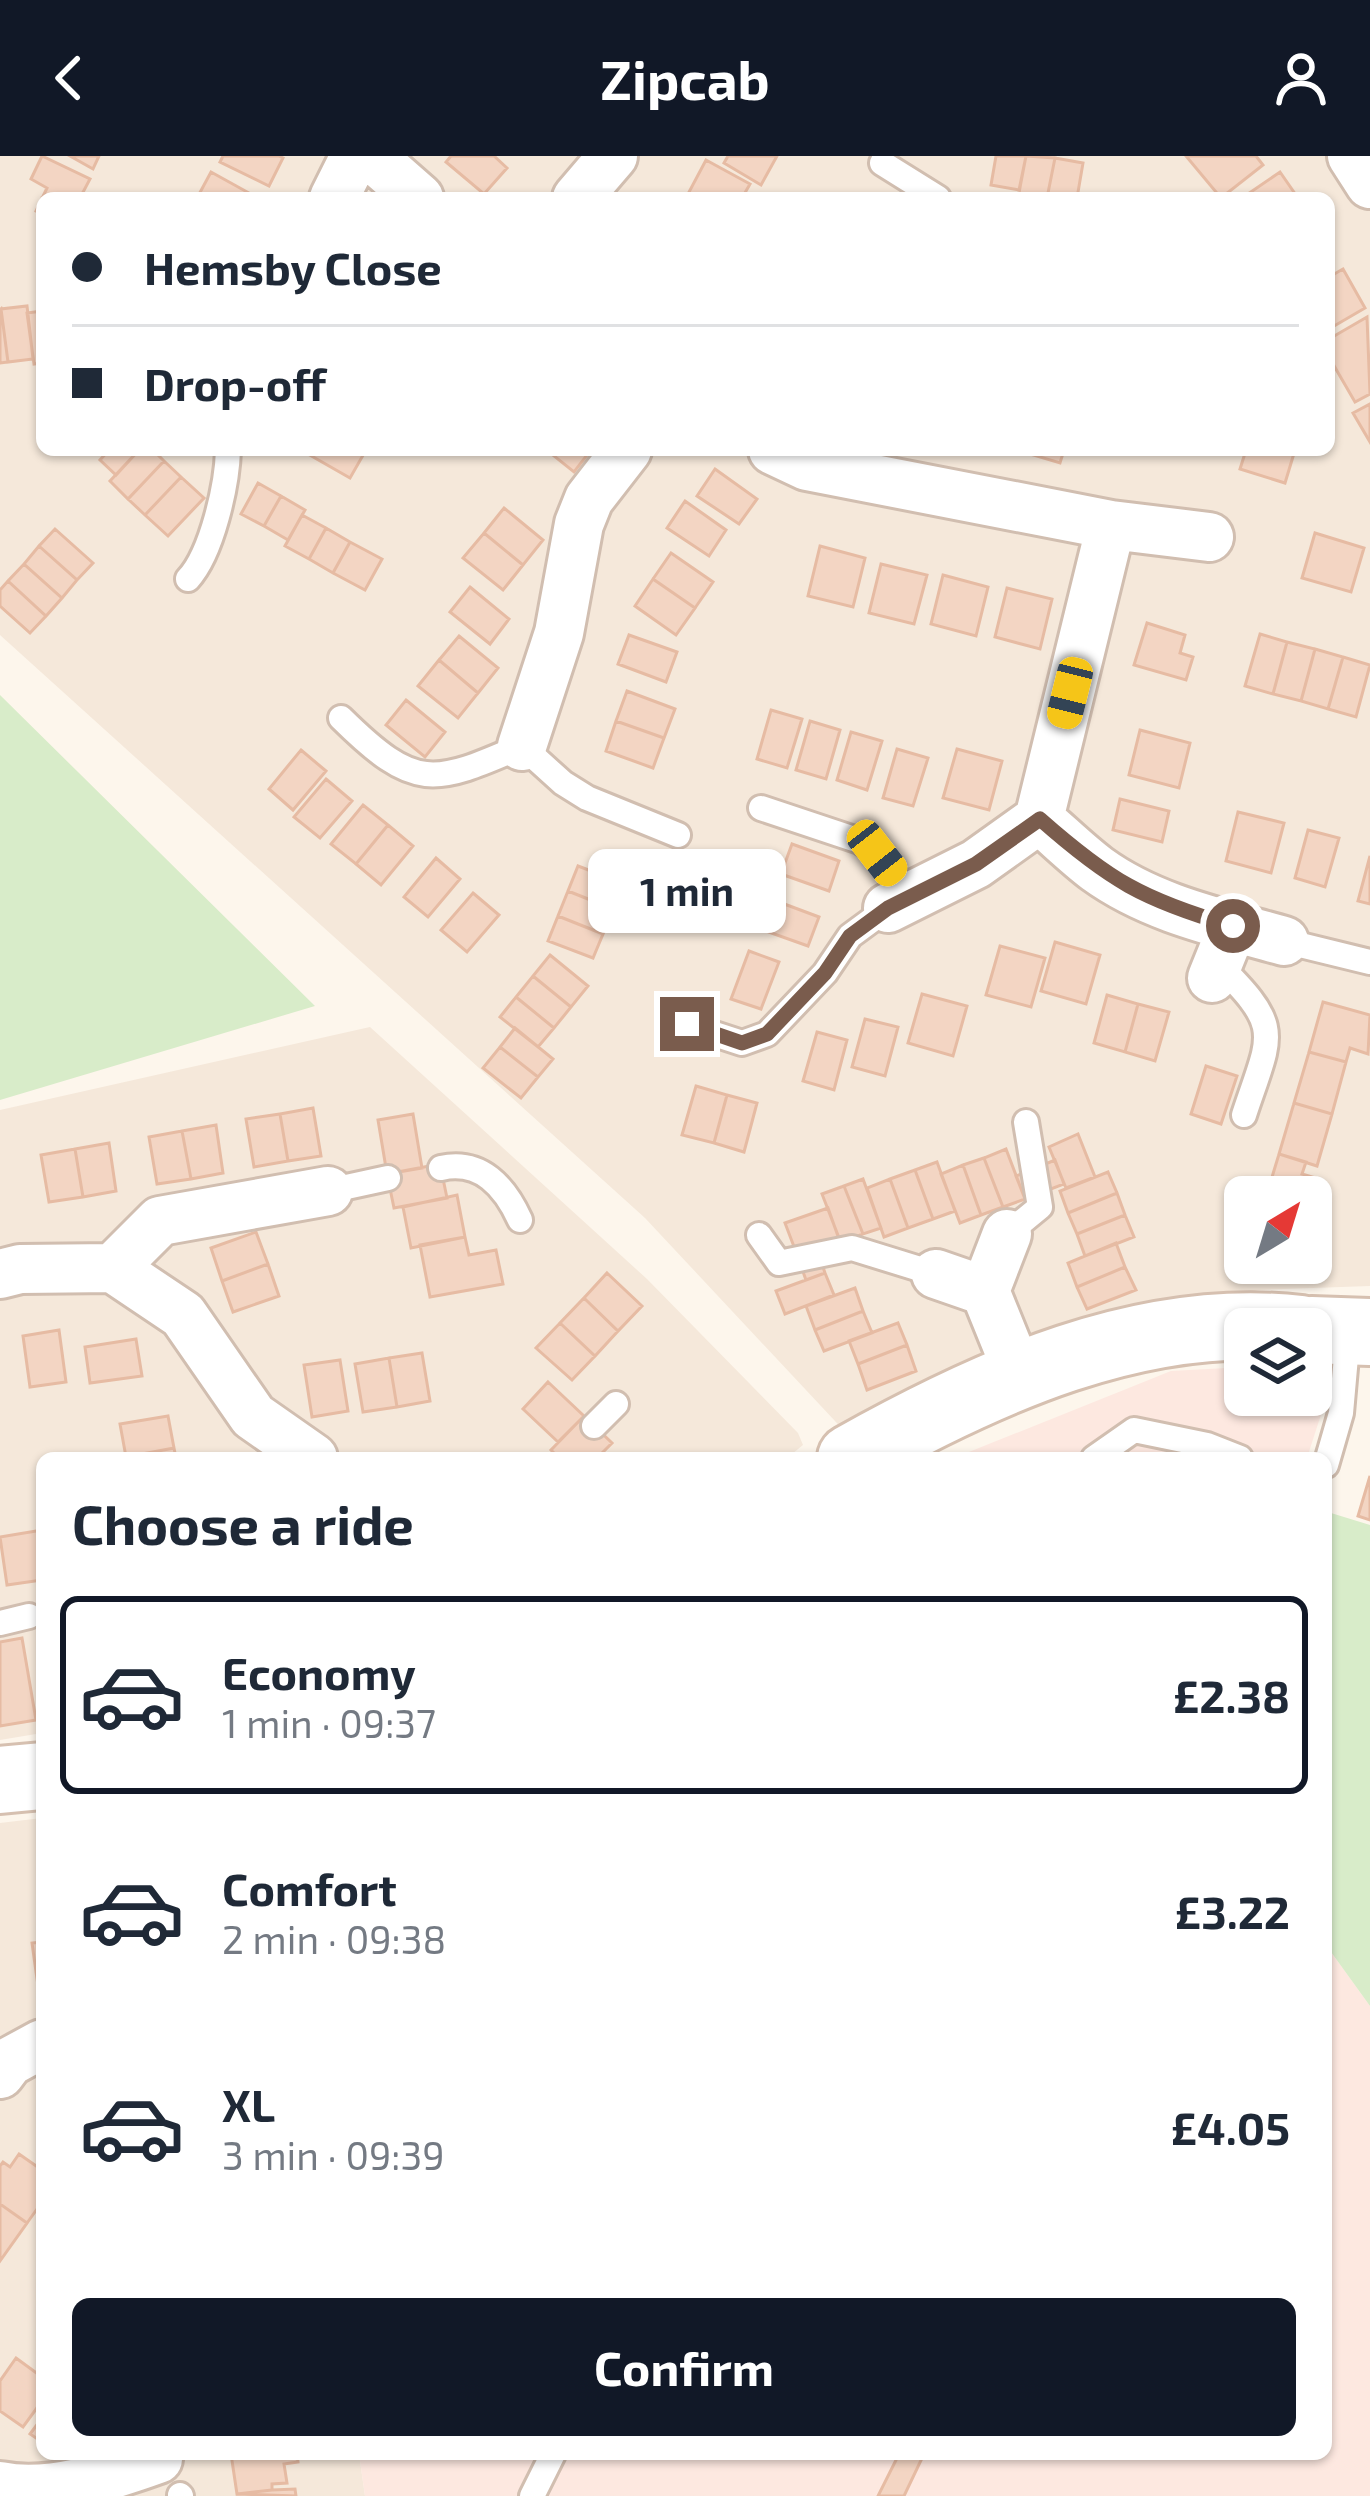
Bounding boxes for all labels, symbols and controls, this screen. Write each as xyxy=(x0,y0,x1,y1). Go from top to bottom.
icon: back xyxy=(36,45,102,111)
icon: person xyxy=(1268,45,1334,111)
text: Zipcab xyxy=(600,46,770,111)
text: Hemsby Close xyxy=(144,240,442,294)
text: Drop-off xyxy=(144,356,326,410)
car xyxy=(1044,654,1096,732)
car xyxy=(841,814,913,892)
callout: 1 min xyxy=(588,850,786,934)
text: 1 min xyxy=(640,867,734,914)
route start xyxy=(1206,899,1260,953)
route end xyxy=(660,997,714,1051)
north arrow xyxy=(1224,1176,1332,1284)
map controls xyxy=(1224,1176,1332,1416)
button: layers xyxy=(1224,1308,1332,1416)
text: Choose a ride xyxy=(72,1491,414,1556)
icon: car xyxy=(78,1641,186,1749)
text: Economy xyxy=(222,1645,416,1699)
text: £2.38 xyxy=(1173,1668,1290,1722)
text: 1 min · 09:37 xyxy=(222,1699,436,1746)
icon: car xyxy=(78,1857,186,1965)
text: Comfort xyxy=(222,1861,397,1915)
text: £3.22 xyxy=(1175,1884,1290,1938)
text: 2 min · 09:38 xyxy=(222,1915,446,1962)
icon: car xyxy=(78,2073,186,2181)
text: XL xyxy=(222,2077,275,2131)
text: £4.05 xyxy=(1171,2100,1290,2154)
text: 3 min · 09:39 xyxy=(222,2131,445,2178)
button: Confirm xyxy=(72,2298,1296,2436)

